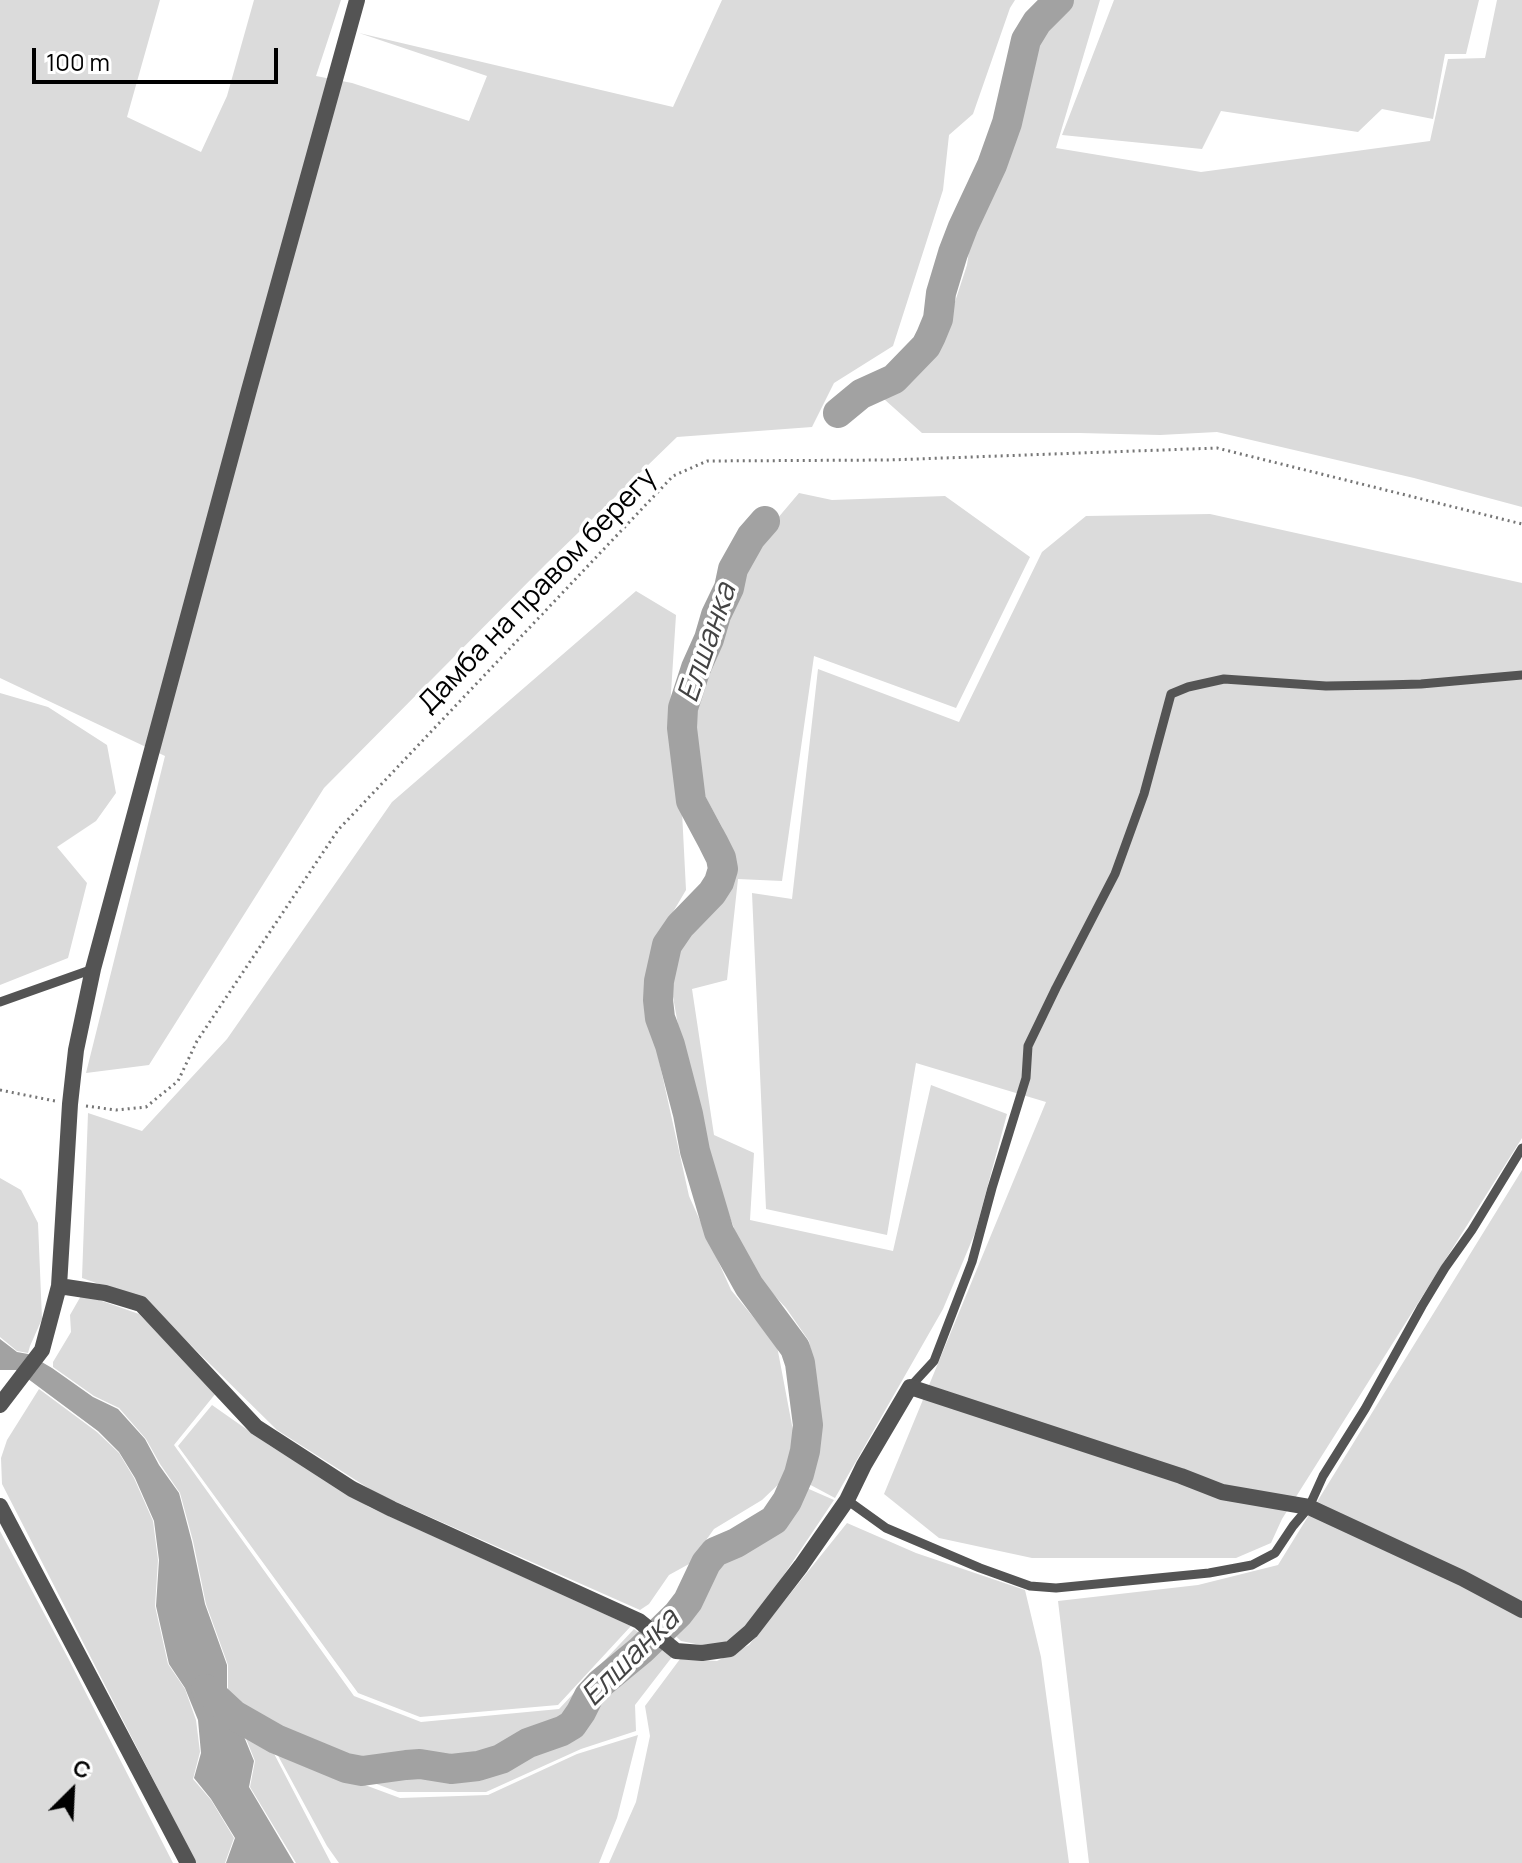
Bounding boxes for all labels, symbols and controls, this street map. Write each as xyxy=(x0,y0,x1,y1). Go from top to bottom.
scale bar xyxy=(36,32,282,82)
text: 100 m xyxy=(46,45,110,78)
street label: Дамба на правом берегу xyxy=(412,461,664,721)
water label: Елшанка xyxy=(671,579,745,707)
water label: Елшанка xyxy=(575,1602,687,1714)
north arrow xyxy=(32,1751,112,1831)
text: С xyxy=(68,1752,95,1786)

